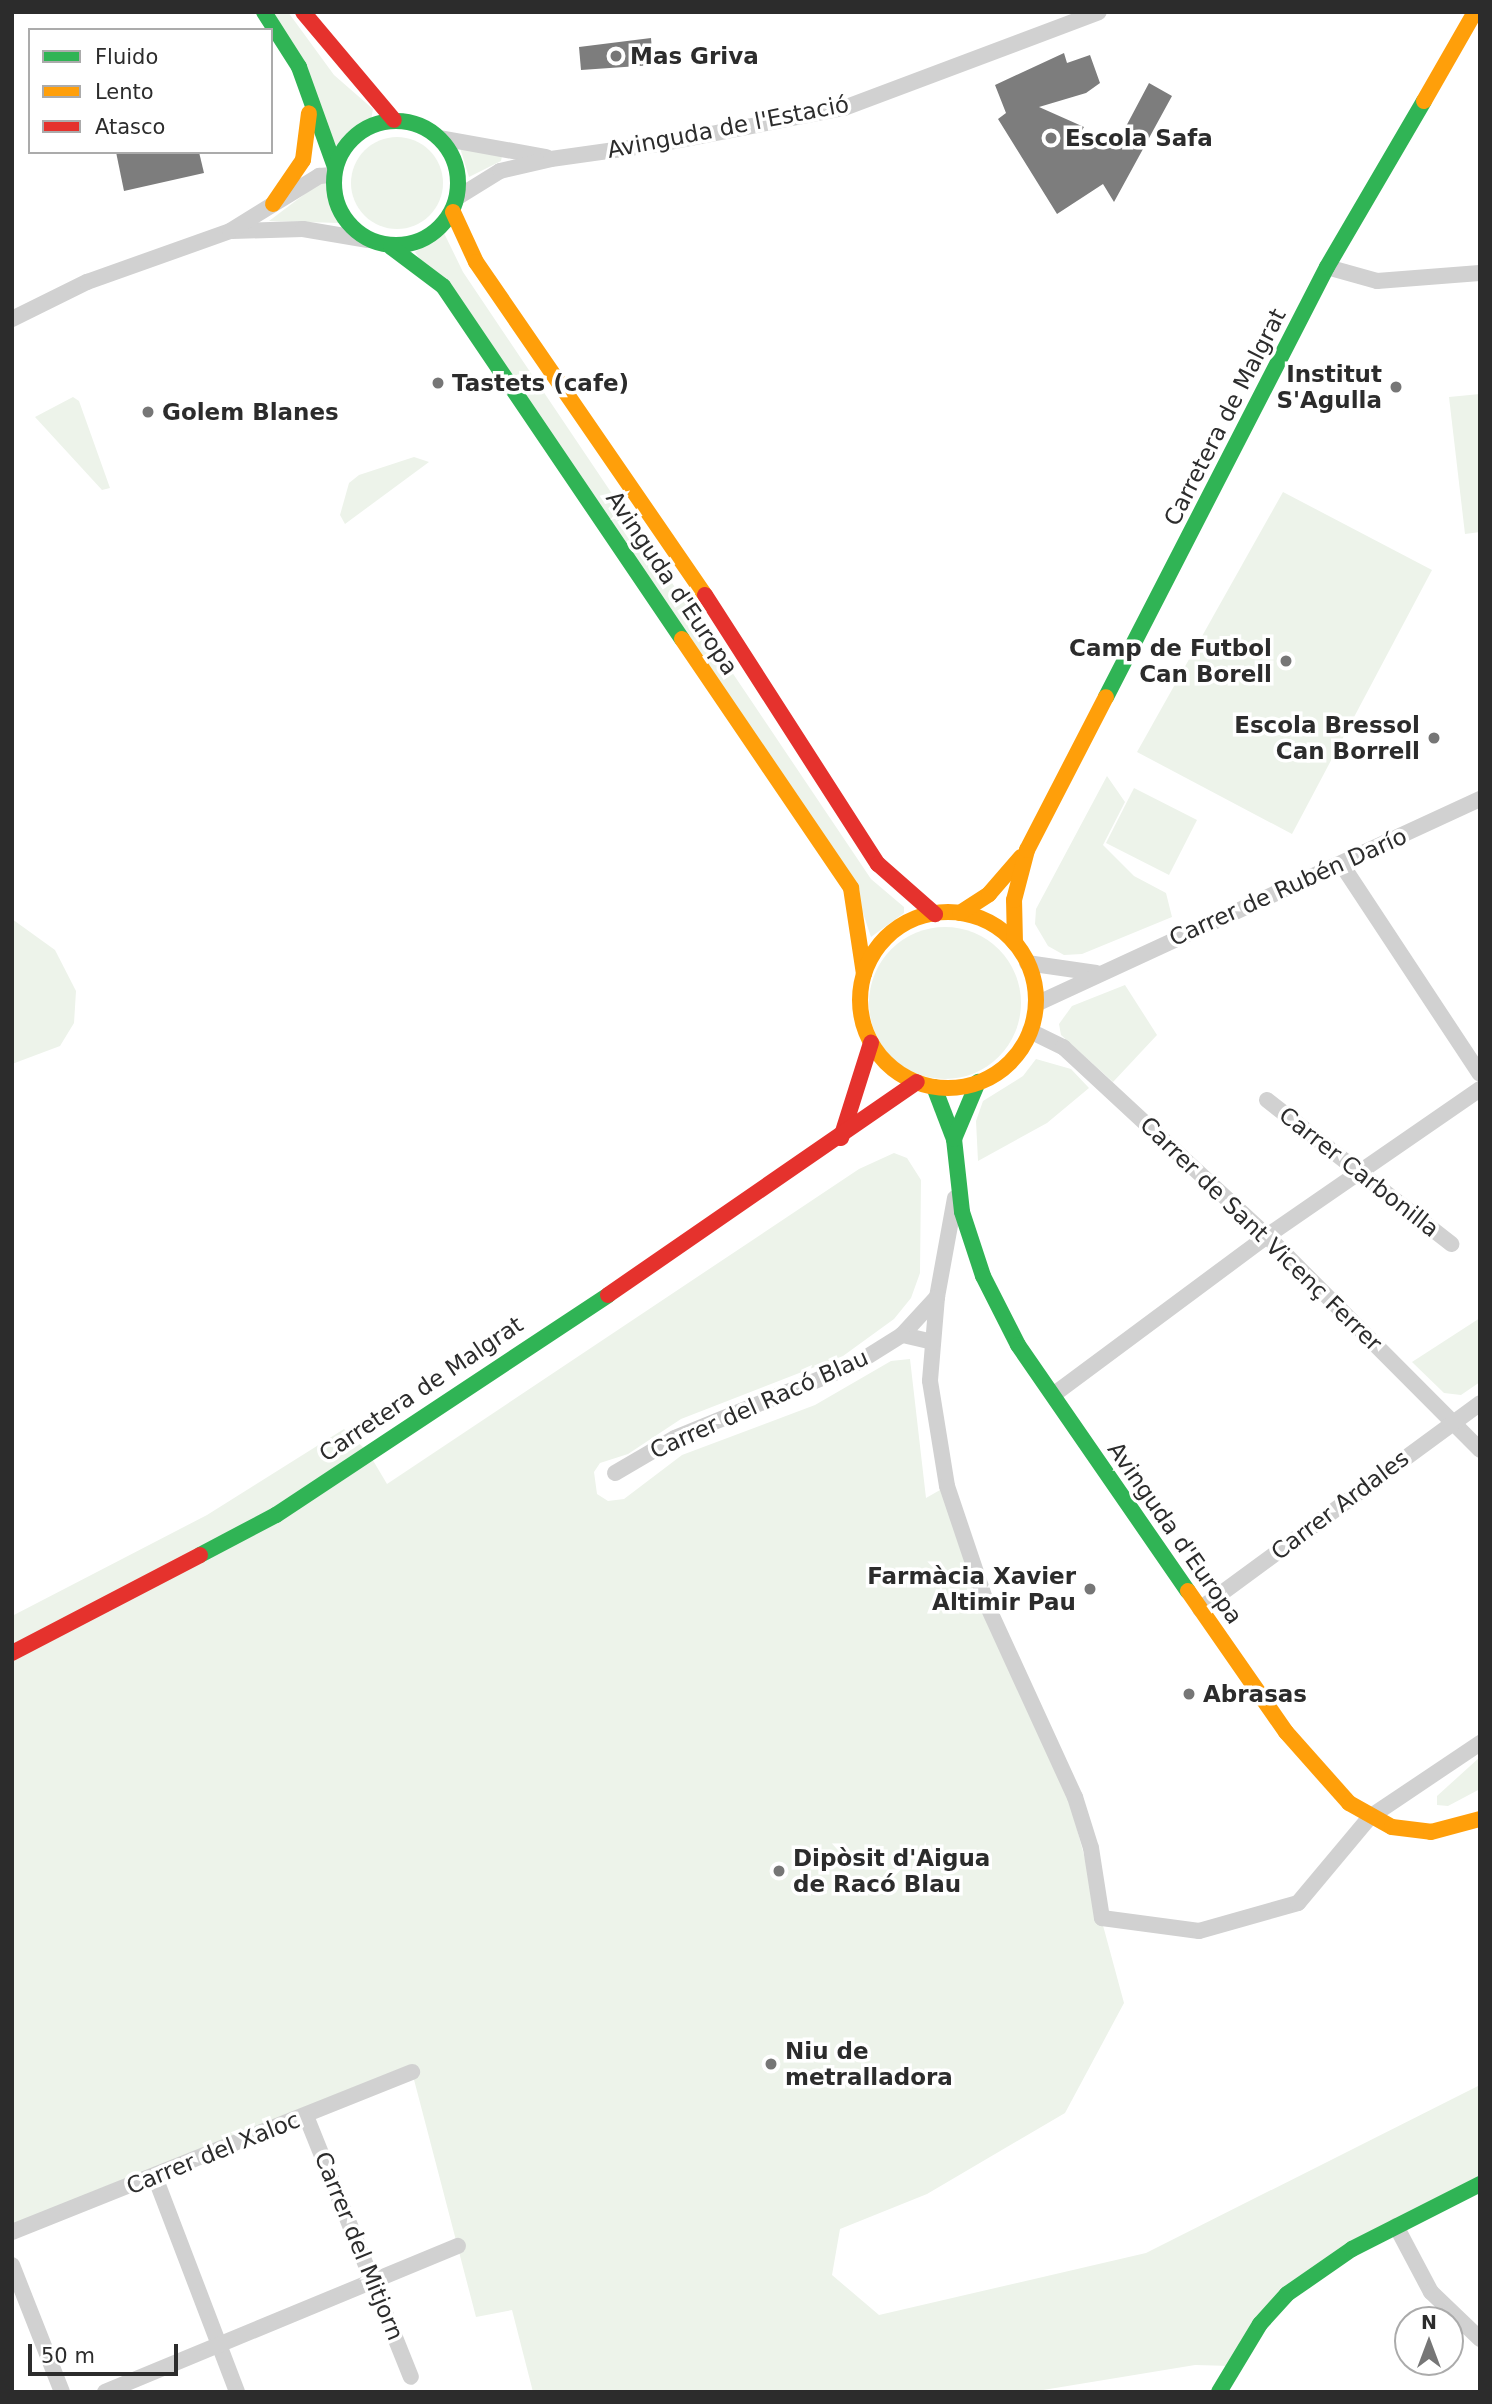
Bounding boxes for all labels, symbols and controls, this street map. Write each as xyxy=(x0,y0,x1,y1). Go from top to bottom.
legend xyxy=(28,28,273,154)
place label: Mas Griva xyxy=(630,42,759,70)
text: Fluido xyxy=(95,45,158,69)
marker: Mas Griva xyxy=(608,48,624,64)
text: Lento xyxy=(95,80,154,104)
street label: Avinguda de l'Estació xyxy=(605,90,851,164)
text: Atasco xyxy=(95,115,165,139)
place label: Escola Safa xyxy=(1065,124,1213,152)
marker: Escola Safa xyxy=(1043,130,1059,146)
street label: Carretera de Malgrat xyxy=(1158,304,1292,530)
place label: Institut S'Agulla xyxy=(1276,360,1382,414)
place label: Tastets (cafe) xyxy=(452,369,629,397)
marker: Tastets (cafe) xyxy=(430,375,446,391)
marker: Institut S'Agulla xyxy=(1388,379,1404,395)
place label: Golem Blanes xyxy=(162,398,339,426)
marker: Golem Blanes xyxy=(140,404,156,420)
street label: Avinguda d'Europa xyxy=(600,486,744,680)
place label: Camp de Futbol Can Borell xyxy=(1069,634,1272,688)
marker: Camp de Futbol Can Borell xyxy=(1278,653,1294,669)
place label: Escola Bressol Can Borrell xyxy=(1234,711,1420,765)
marker: Escola Bressol Can Borrell xyxy=(1426,730,1442,746)
street label: Carrer de Rubén Darío xyxy=(1165,822,1411,952)
street label: Carrer Carbonilla xyxy=(1274,1101,1444,1243)
street label: Carrer de Sant Vicenç Ferrer xyxy=(1134,1111,1388,1357)
street label: Carretera de Malgrat xyxy=(314,1310,528,1468)
street label: Carrer del Racó Blau xyxy=(646,1343,872,1465)
street label: Avinguda d'Europa xyxy=(1102,1437,1248,1629)
street label: Carrer Ardales xyxy=(1266,1444,1414,1566)
place label: Farmàcia Xavier Altimir Pau xyxy=(867,1562,1076,1616)
marker: Farmàcia Xavier Altimir Pau xyxy=(1082,1581,1098,1597)
place label: Abrasas xyxy=(1203,1680,1307,1708)
marker: Abrasas xyxy=(1181,1686,1197,1702)
place label: Dipòsit d'Aigua de Racó Blau xyxy=(793,1844,990,1898)
marker: Dipòsit d'Aigua de Racó Blau xyxy=(771,1863,787,1879)
place label: Niu de metralladora xyxy=(785,2037,953,2091)
marker: Niu de metralladora xyxy=(763,2056,779,2072)
street label: Carrer del Xaloc xyxy=(122,2106,304,2200)
street label: Carrer del Mitjorn xyxy=(309,2148,409,2344)
north arrow xyxy=(1394,2306,1464,2376)
text: N xyxy=(1421,2311,1437,2333)
scale bar xyxy=(32,2330,182,2374)
text: 50 m xyxy=(41,2344,95,2368)

